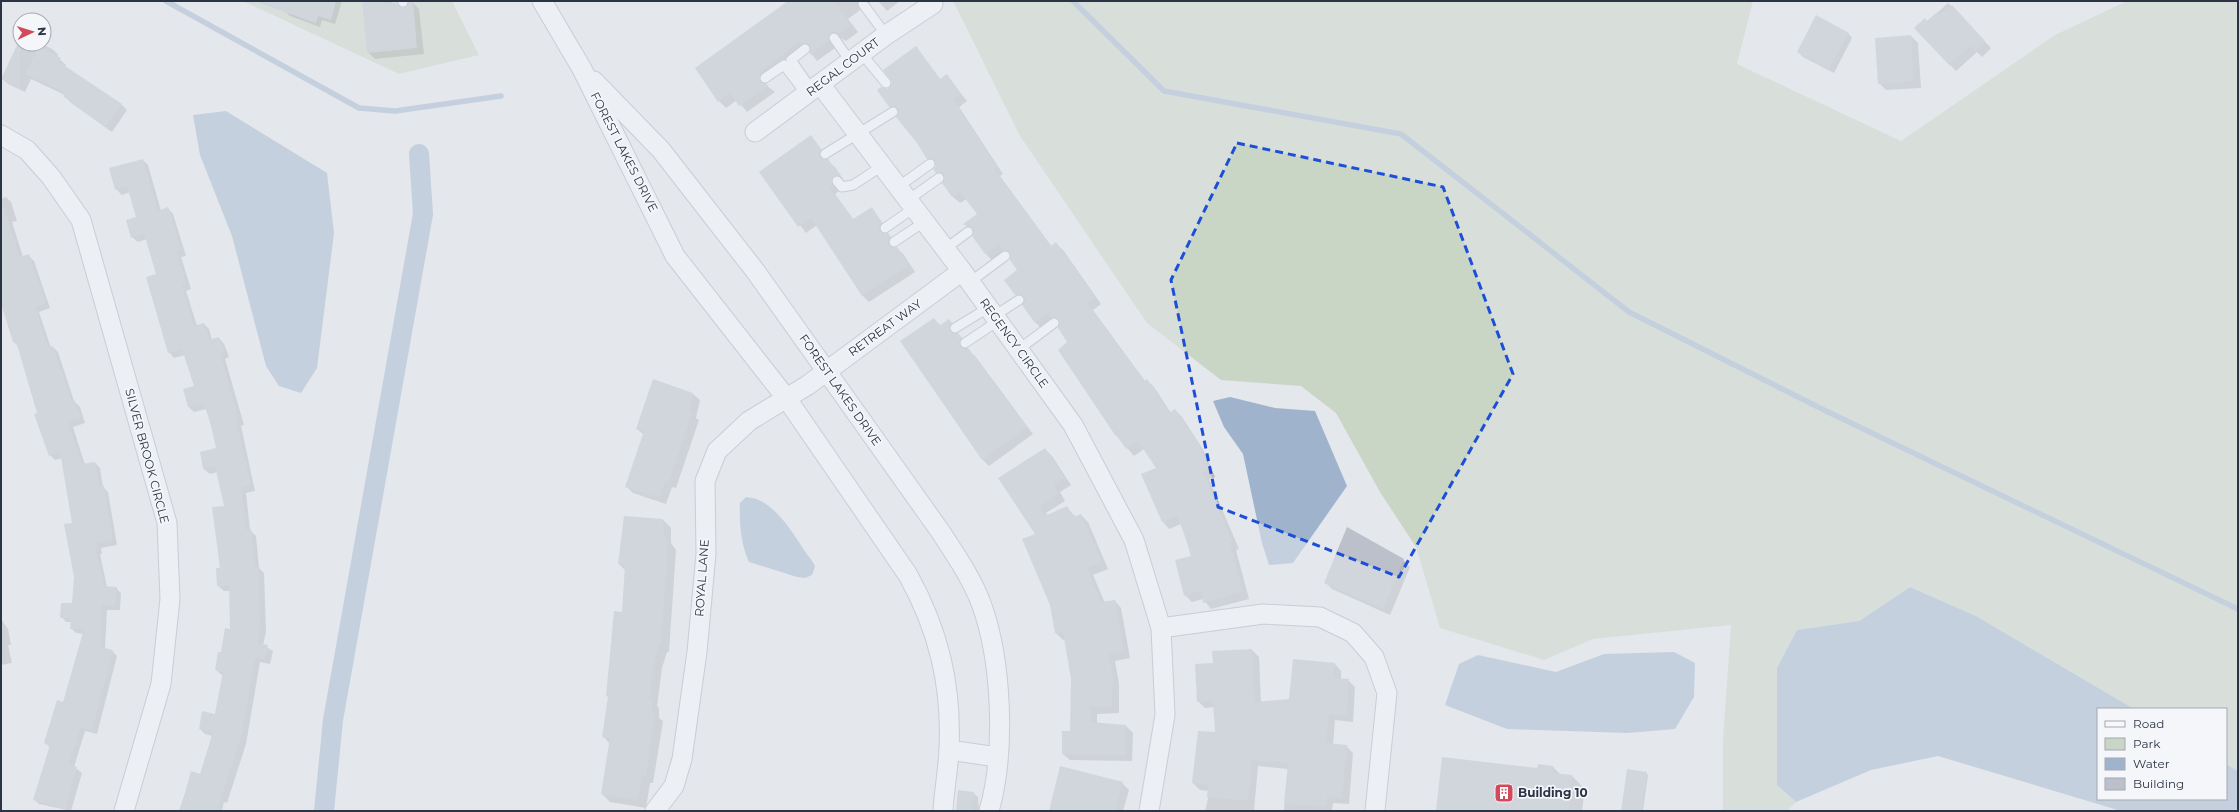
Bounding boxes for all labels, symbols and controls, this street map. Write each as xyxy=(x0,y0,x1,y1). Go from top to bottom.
north arrow xyxy=(12,12,52,52)
text: N xyxy=(35,26,49,36)
street label: REGAL COURT xyxy=(803,34,882,99)
street label: FOREST LAKES DRIVE xyxy=(588,89,661,214)
street label: REGENCY CIRCLE xyxy=(977,295,1052,390)
street label: RETREAT WAY xyxy=(845,296,925,359)
street label: FOREST LAKES DRIVE xyxy=(796,331,885,448)
street label: SILVER BROOK CIRCLE xyxy=(122,387,173,525)
street label: ROYAL LANE xyxy=(691,539,712,617)
legend xyxy=(2097,708,2227,800)
text: Road xyxy=(2133,716,2164,731)
text: Park xyxy=(2133,736,2161,751)
text: Water xyxy=(2133,756,2170,771)
text: Building xyxy=(2133,776,2184,791)
building icon: Building 10 xyxy=(1493,782,1515,804)
place label: Building 10 xyxy=(1518,785,1588,800)

